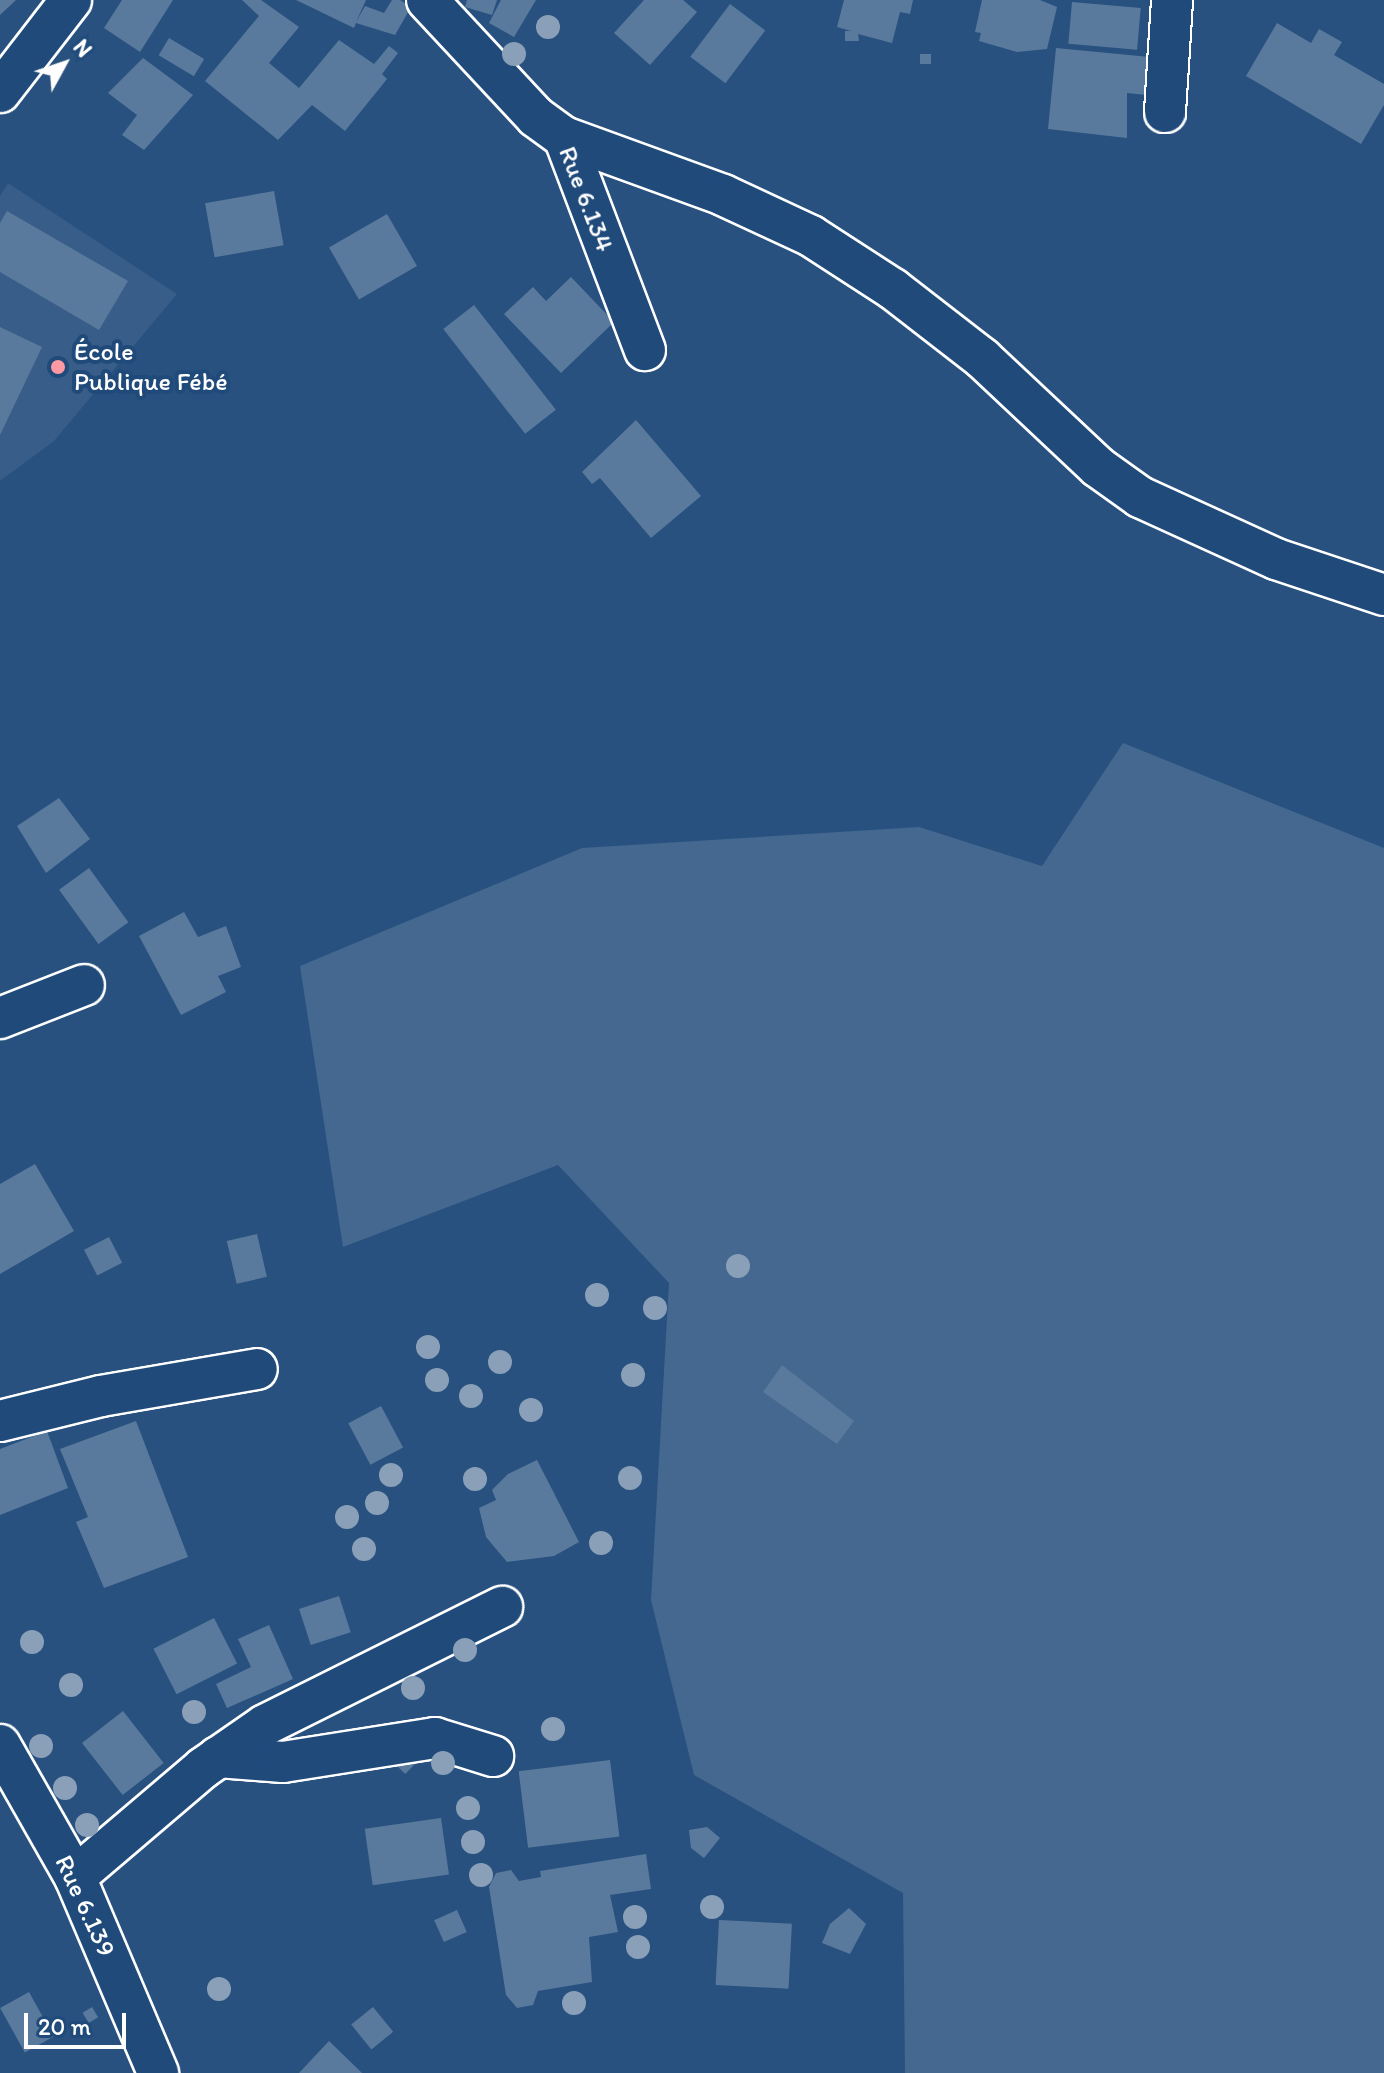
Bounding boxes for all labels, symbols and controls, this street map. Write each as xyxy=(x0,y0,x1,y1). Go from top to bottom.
north arrow xyxy=(24,24,104,104)
text: N xyxy=(68,34,98,63)
street label: Rue 6.134 xyxy=(552,142,620,256)
place label: École Publique Fébé xyxy=(74,336,228,398)
marker: École Publique Fébé xyxy=(49,358,67,376)
street label: Rue 6.139 xyxy=(48,1850,122,1962)
scale bar xyxy=(28,1997,130,2047)
text: 20 m xyxy=(38,2012,91,2041)

